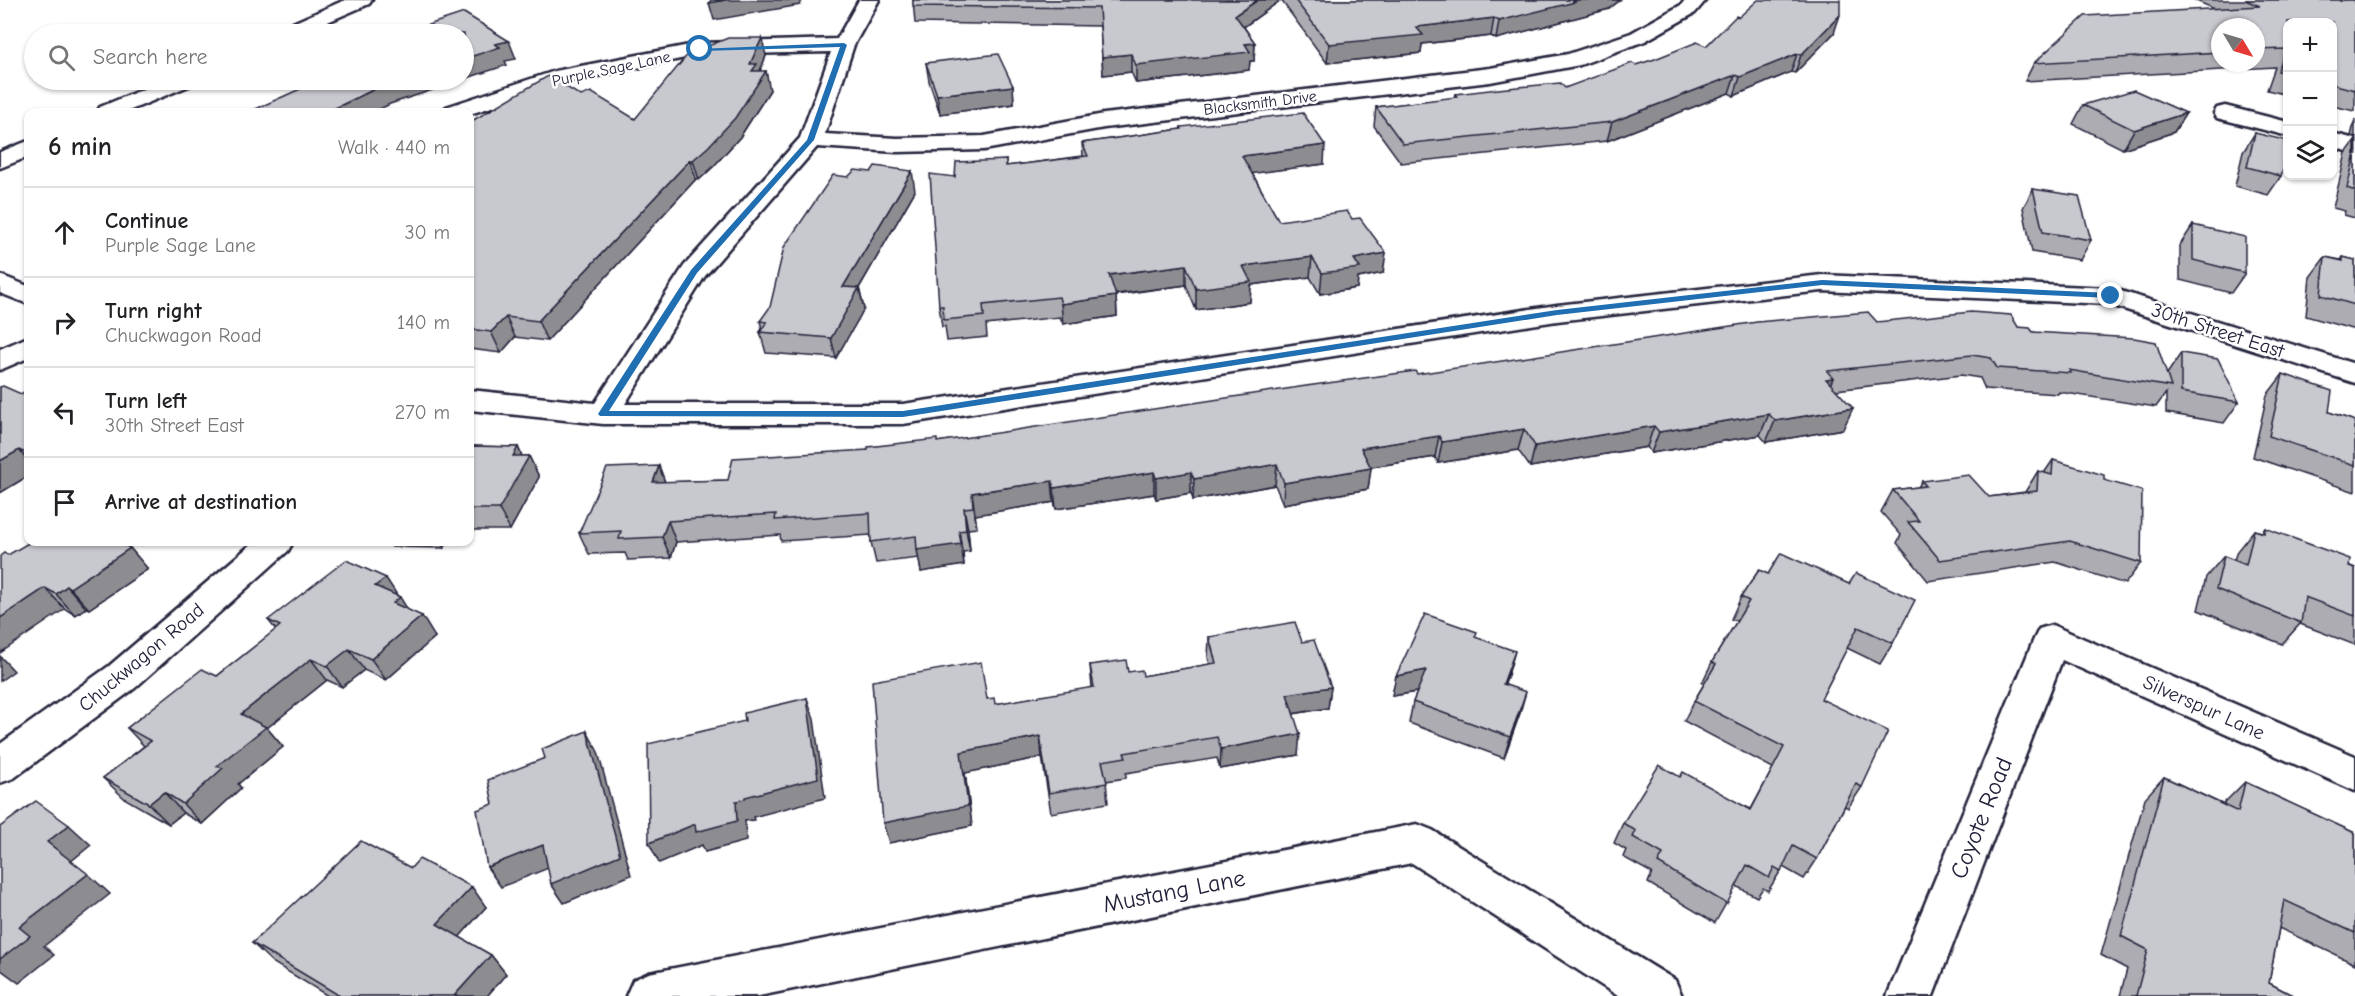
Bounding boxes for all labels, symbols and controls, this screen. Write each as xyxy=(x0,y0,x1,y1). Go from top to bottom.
north arrow xyxy=(2211,18,2265,72)
map controls xyxy=(2283,18,2337,180)
button: + xyxy=(2283,18,2337,72)
search box xyxy=(24,24,474,90)
route start xyxy=(686,35,712,61)
icon: search xyxy=(45,41,78,74)
text: Search here xyxy=(93,44,208,70)
street label: Purple Sage Lane xyxy=(550,48,672,90)
button: − xyxy=(2283,72,2337,126)
street label: Blacksmith Drive xyxy=(1203,87,1318,119)
button: layers xyxy=(2283,126,2337,180)
text: 6 min xyxy=(48,132,112,162)
text: Walk · 440 m xyxy=(338,136,450,159)
text: Continue xyxy=(105,208,188,234)
icon: ahead xyxy=(48,216,81,249)
text: 30 m xyxy=(404,221,450,244)
text: Purple Sage Lane xyxy=(105,234,256,257)
route end xyxy=(2097,282,2123,308)
text: Turn right xyxy=(105,298,202,324)
street label: 30th Street East xyxy=(2148,298,2289,363)
icon: right xyxy=(48,306,81,339)
text: 140 m xyxy=(397,311,450,334)
text: Chuckwagon Road xyxy=(105,324,262,347)
text: Turn left xyxy=(105,388,187,414)
icon: left xyxy=(48,396,81,429)
text: 270 m xyxy=(395,401,450,424)
text: 30th Street East xyxy=(105,414,244,437)
icon: arrive xyxy=(48,486,81,519)
text: Arrive at destination xyxy=(105,489,297,515)
street label: Chuckwagon Road xyxy=(74,598,209,717)
street label: Silverspur Lane xyxy=(2139,670,2268,745)
street label: Coyote Road xyxy=(1944,753,2018,883)
street label: Mustang Lane xyxy=(1101,863,1247,919)

